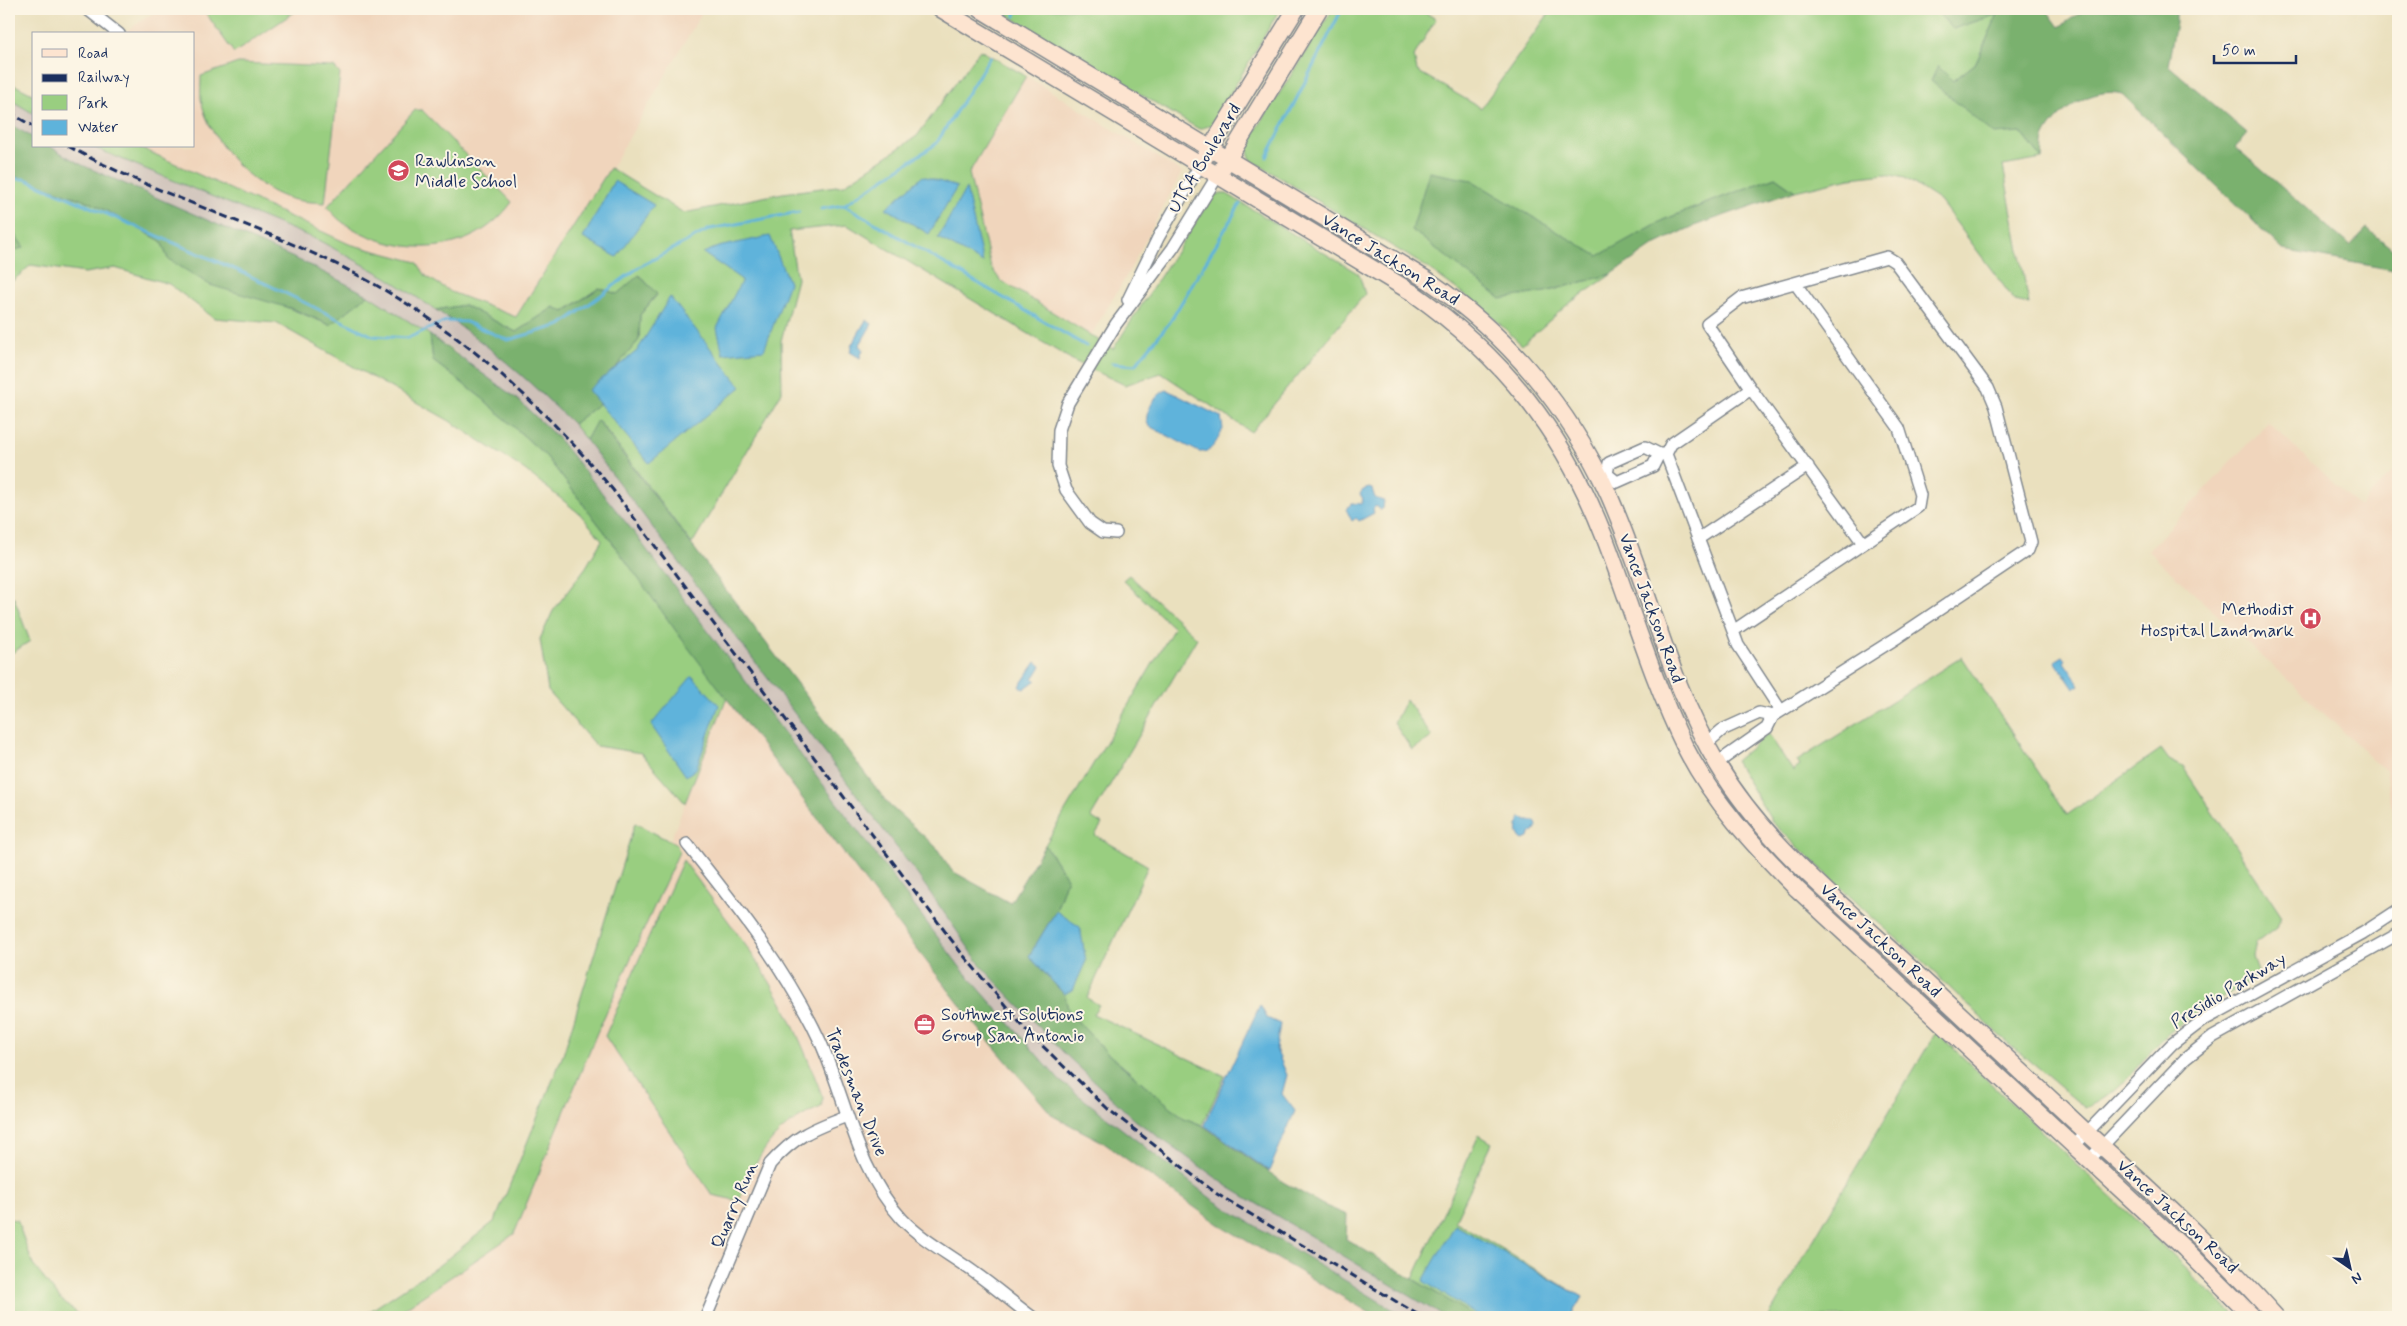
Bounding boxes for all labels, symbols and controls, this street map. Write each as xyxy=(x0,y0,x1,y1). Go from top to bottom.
legend xyxy=(32,32,195,148)
scale bar xyxy=(2214,32,2297,64)
text: 50 m xyxy=(2222,41,2256,61)
text: Road xyxy=(78,44,108,64)
text: Railway xyxy=(78,68,130,88)
text: Park xyxy=(78,94,108,114)
street label: UTSA Boulevard xyxy=(1163,99,1247,218)
text: Water xyxy=(78,118,118,138)
place label: Rawlinson Middle School xyxy=(415,149,517,194)
school or university icon: Rawlinson Middle School xyxy=(387,158,411,182)
street label: Vance Jackson Road xyxy=(1317,208,1464,312)
street label: Vance Jackson Road xyxy=(1613,530,1689,687)
place label: Methodist Hospital Landmark xyxy=(2141,598,2295,643)
hospital icon: Methodist Hospital Landmark xyxy=(2298,607,2322,631)
street label: Vance Jackson Road xyxy=(1814,878,1946,1003)
street label: Presidio Parkway xyxy=(2166,947,2291,1035)
place label: Southwest Solutions Group San Antonio xyxy=(941,1003,1084,1048)
office icon: Southwest Solutions Group San Antonio xyxy=(913,1012,937,1036)
street label: Tradesman Drive xyxy=(819,1025,893,1160)
street label: Vance Jackson Road xyxy=(2111,1154,2243,1279)
street label: Quarry Run xyxy=(706,1158,764,1252)
north arrow xyxy=(2324,1244,2374,1294)
text: N xyxy=(2348,1268,2366,1288)

